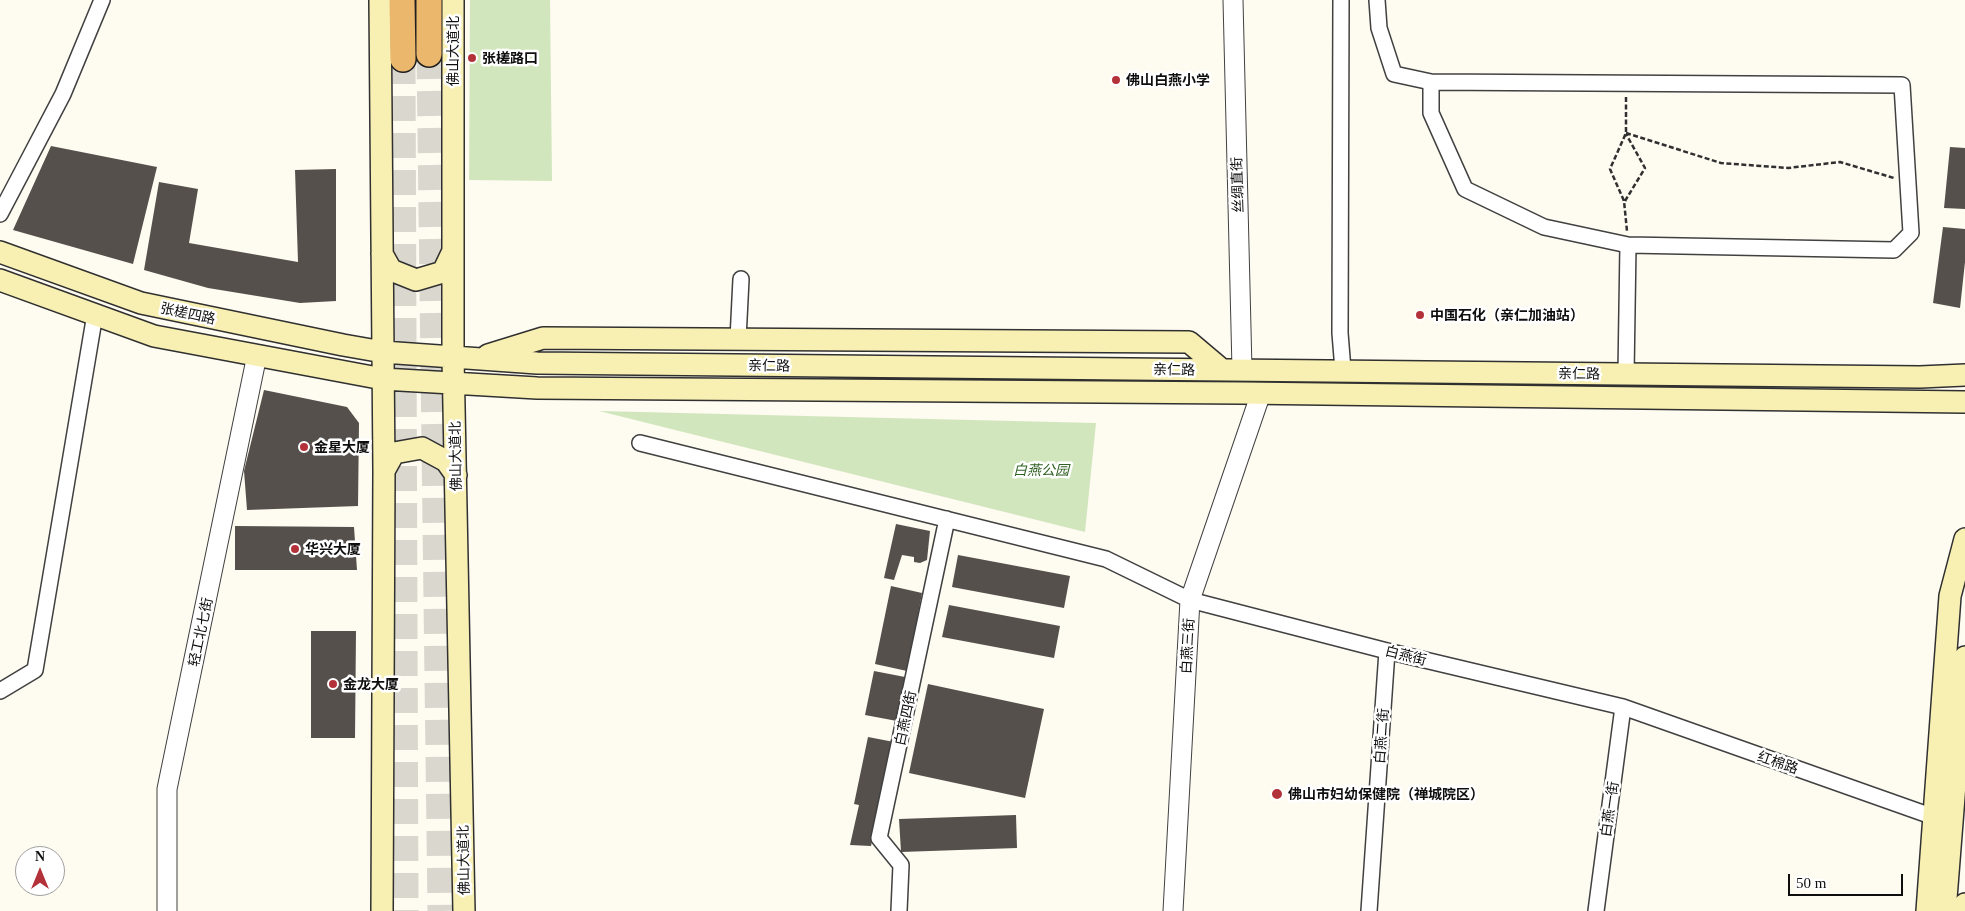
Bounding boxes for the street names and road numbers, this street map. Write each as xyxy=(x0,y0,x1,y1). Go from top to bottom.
street label: 佛山大道北 xyxy=(445,16,461,86)
street label: 丝绸直街 xyxy=(1228,157,1246,213)
street label: 张槎四路 xyxy=(159,299,217,327)
street label: 亲仁路 xyxy=(748,356,790,374)
street label: 亲仁路 xyxy=(1153,360,1195,378)
street label: 亲仁路 xyxy=(1558,364,1600,382)
street label: 佛山大道北 xyxy=(446,421,464,491)
street label: 轻工北七街 xyxy=(185,596,215,668)
street label: 白燕三街 xyxy=(1177,618,1197,674)
street label: 白燕街 xyxy=(1384,642,1428,668)
street label: 白燕四街 xyxy=(891,689,919,747)
street label: 白燕二街 xyxy=(1371,707,1391,765)
street label: 红棉路 xyxy=(1755,747,1801,777)
street label: 白燕一街 xyxy=(1597,780,1621,838)
street label: 佛山大道北 xyxy=(454,825,472,895)

